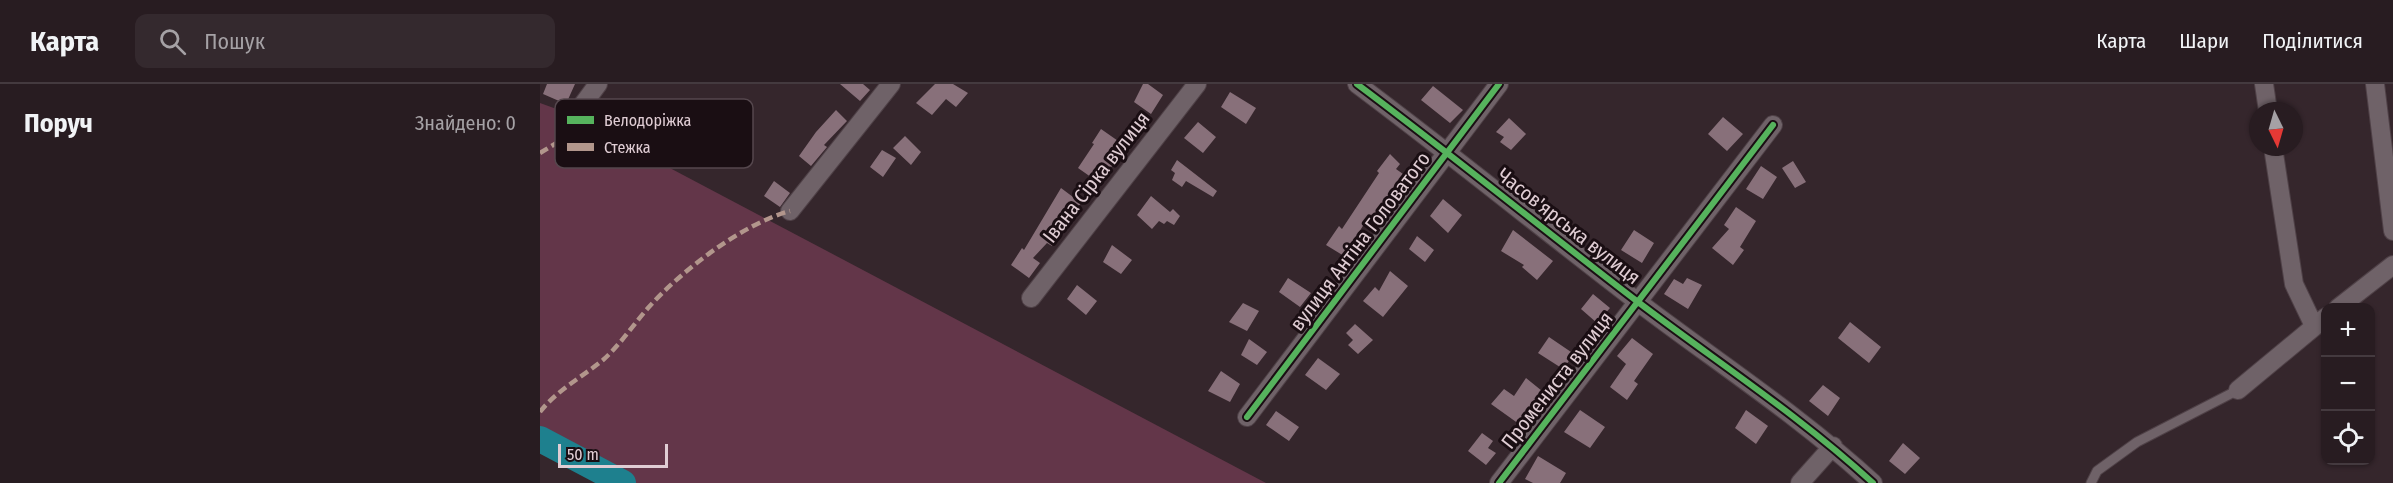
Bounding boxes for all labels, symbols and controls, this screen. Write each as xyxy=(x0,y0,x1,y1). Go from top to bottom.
search box xyxy=(135,14,555,68)
text: Карта xyxy=(30,25,99,58)
icon: search xyxy=(156,25,189,58)
text: Пошук xyxy=(204,28,265,55)
text: Карта xyxy=(2096,28,2146,54)
text: Шари xyxy=(2179,28,2229,54)
text: Поділитися xyxy=(2262,28,2363,54)
legend xyxy=(555,99,753,168)
north arrow xyxy=(2249,102,2303,156)
street label: Івана Сірка вулиця xyxy=(1037,107,1155,247)
text: Поруч xyxy=(24,108,93,139)
text: Знайдено: 0 xyxy=(415,111,516,135)
text: Велодоріжка xyxy=(604,111,691,130)
text: Стежка xyxy=(604,138,651,157)
street label: вулиця Антіна Головатого xyxy=(1285,147,1435,335)
street label: Часов'ярська вулиця xyxy=(1493,163,1645,289)
map controls xyxy=(2321,303,2375,465)
button: + xyxy=(2321,303,2375,357)
street label: Промениста вулиця xyxy=(1496,307,1618,453)
button: − xyxy=(2321,357,2375,411)
button: locate xyxy=(2321,411,2375,465)
scale bar xyxy=(558,441,668,468)
text: 50 m xyxy=(567,445,599,464)

